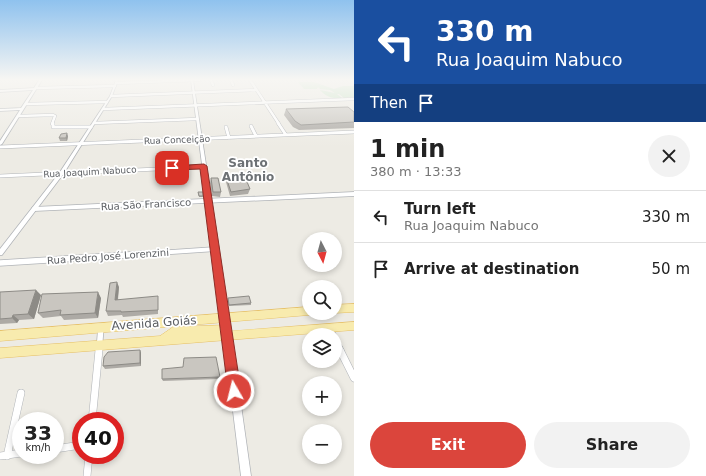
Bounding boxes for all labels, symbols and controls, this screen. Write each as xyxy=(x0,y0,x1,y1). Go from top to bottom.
text: 330 m xyxy=(436,15,533,48)
icon: left xyxy=(370,16,422,68)
text: Rua Joaquim Nabuco xyxy=(436,49,623,70)
icon: arrive xyxy=(415,92,437,114)
text: Then xyxy=(370,94,407,112)
street label: Rua Conceição xyxy=(144,134,211,146)
text: 1 min xyxy=(370,135,445,163)
button: close xyxy=(648,135,690,177)
pin xyxy=(155,151,189,185)
district label: Santo Antônio xyxy=(222,156,274,184)
icon: arrive xyxy=(161,157,183,179)
text: 380 m · 13:33 xyxy=(370,164,461,179)
street label: Rua Joaquim Nabuco xyxy=(43,165,137,179)
street label: Rua São Francisco xyxy=(100,197,192,212)
text: Turn left xyxy=(404,200,476,218)
icon: left xyxy=(370,206,392,228)
text: 330 m xyxy=(642,208,690,226)
text: Rua Joaquim Nabuco xyxy=(404,218,539,233)
north arrow xyxy=(302,232,342,272)
map controls xyxy=(302,232,342,464)
street label: Rua Pedro José Lorenzini xyxy=(47,247,169,266)
icon: arrive xyxy=(370,258,392,280)
text: Arrive at destination xyxy=(404,260,579,278)
text: 50 m xyxy=(652,260,690,278)
button: search xyxy=(302,280,342,320)
street label: Avenida Goiás xyxy=(111,313,197,333)
button: layers xyxy=(302,328,342,368)
position arrow xyxy=(213,370,255,412)
button: + xyxy=(302,376,342,416)
speed limit sign: 40 xyxy=(72,412,124,464)
text: 33 xyxy=(24,421,52,445)
button: Exit xyxy=(370,422,526,468)
button: Share xyxy=(534,422,690,468)
button: − xyxy=(302,424,342,464)
text: km/h xyxy=(25,442,51,453)

